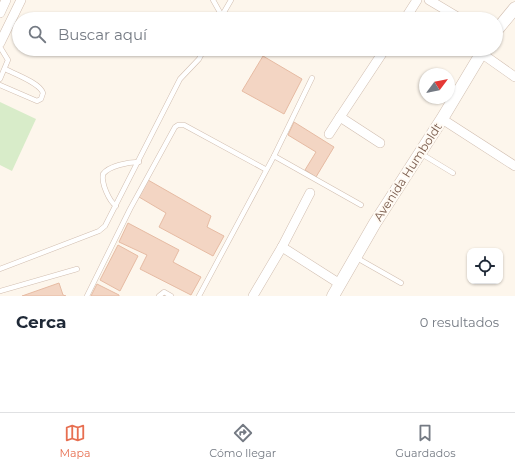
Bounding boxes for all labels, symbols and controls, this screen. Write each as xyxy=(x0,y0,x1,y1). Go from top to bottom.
search box xyxy=(12,12,503,56)
icon: search xyxy=(26,23,48,45)
text: Buscar aquí xyxy=(58,25,147,44)
north arrow xyxy=(419,68,455,104)
street label: Avenida Humboldt xyxy=(370,120,445,224)
map controls xyxy=(467,248,503,284)
button: locate xyxy=(467,248,503,284)
text: Cerca xyxy=(16,312,66,332)
text: 0 resultados xyxy=(420,314,499,330)
tab: Mapa xyxy=(59,422,90,460)
tab: Cómo llegar xyxy=(209,422,276,460)
tab: Guardados xyxy=(395,422,456,460)

